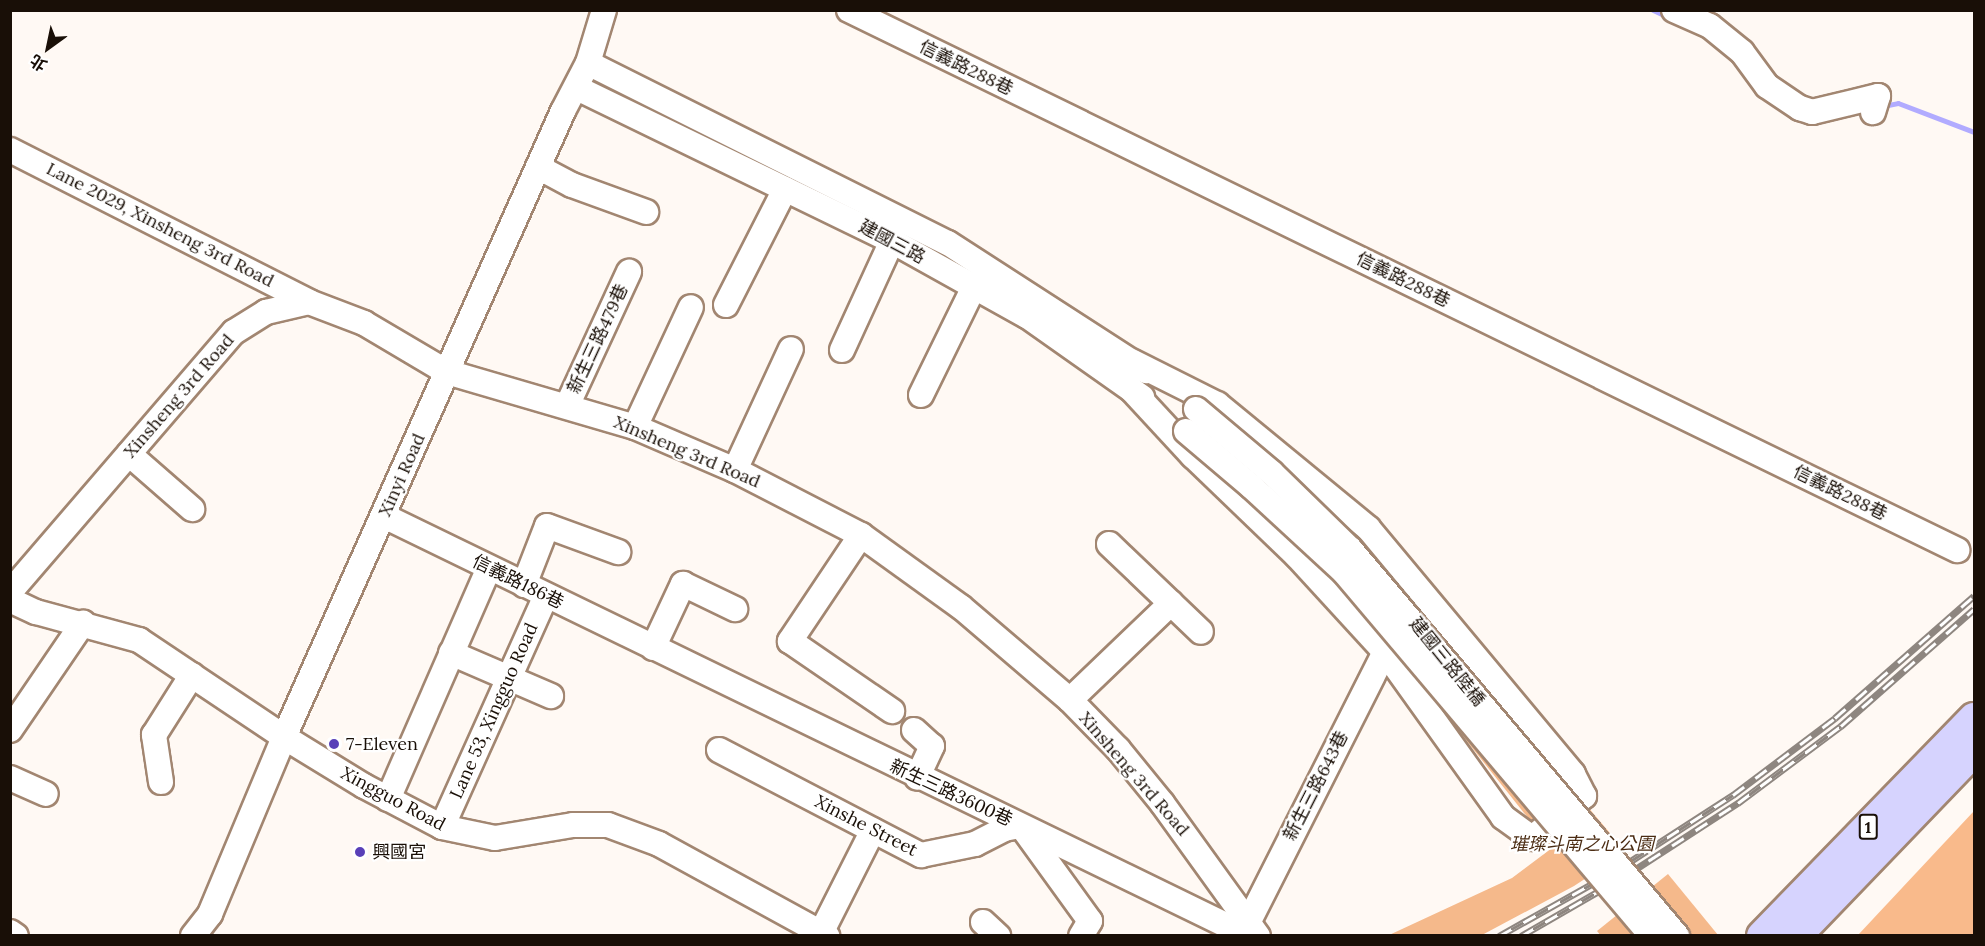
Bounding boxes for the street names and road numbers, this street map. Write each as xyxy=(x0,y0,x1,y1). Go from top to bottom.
street label: 信義路288巷 xyxy=(915,36,1017,100)
street label: Lane 2029, Xinsheng 3rd Road xyxy=(43,158,277,292)
street label: 建國三路 xyxy=(855,216,929,268)
street label: 信義路288巷 xyxy=(1352,248,1454,312)
street label: 新生三路479巷 xyxy=(563,281,633,397)
street label: Xinsheng 3rd Road xyxy=(119,330,239,462)
street label: Xinsheng 3rd Road xyxy=(610,411,764,493)
street label: Xinyi Road xyxy=(374,430,430,520)
street label: 信義路288巷 xyxy=(1789,461,1891,525)
street label: 信義路186巷 xyxy=(469,551,567,613)
street label: 建國三路陸橋 xyxy=(1405,613,1489,711)
street label: Lane 53, Xingguo Road xyxy=(445,620,543,802)
street label: Xinsheng 3rd Road xyxy=(1074,708,1194,840)
street label: 新生三路643巷 xyxy=(1279,728,1353,844)
street label: 新生三路3600巷 xyxy=(886,755,1016,831)
street label: Xingguo Road xyxy=(337,762,449,836)
street label: Xinshe Street xyxy=(811,791,921,861)
road number: 1 xyxy=(1858,814,1878,840)

